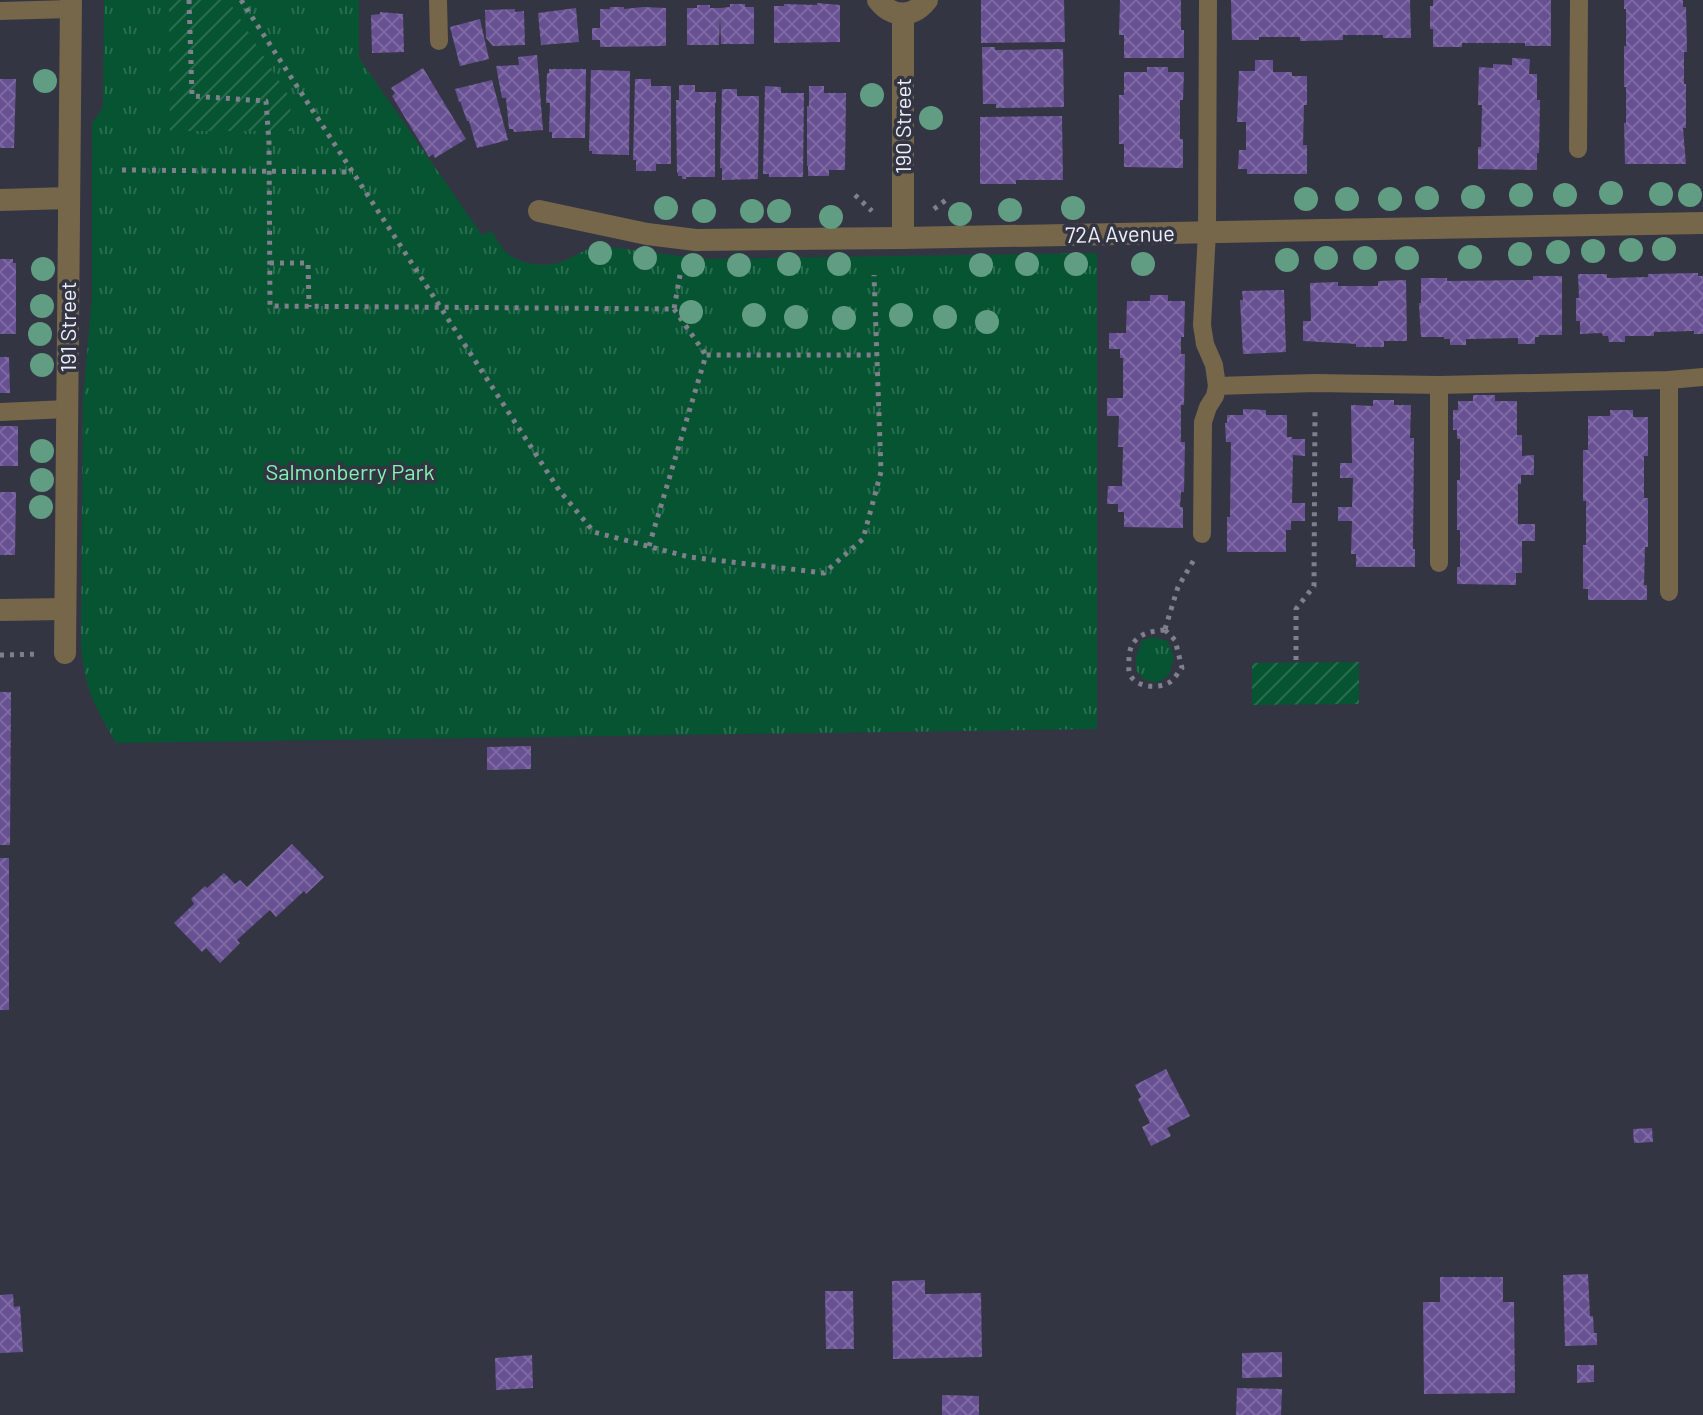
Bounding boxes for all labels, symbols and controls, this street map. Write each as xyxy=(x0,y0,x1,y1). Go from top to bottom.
street label: 190 Street xyxy=(889,78,915,174)
street label: 72A Avenue xyxy=(1065,219,1175,247)
street label: 191 Street xyxy=(54,282,80,372)
park label: Salmonberry Park xyxy=(266,458,434,484)

